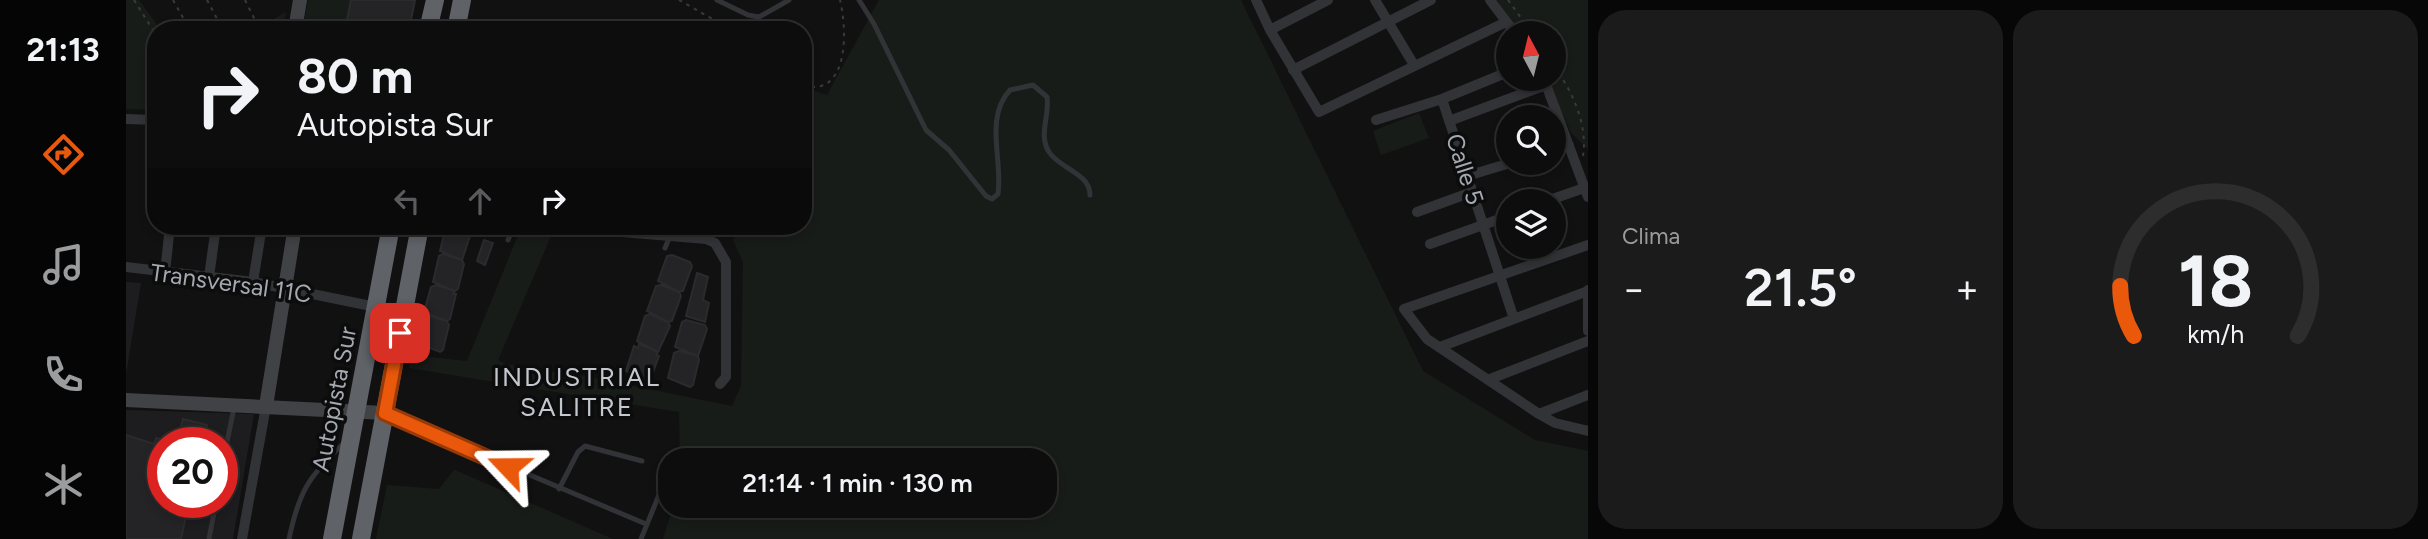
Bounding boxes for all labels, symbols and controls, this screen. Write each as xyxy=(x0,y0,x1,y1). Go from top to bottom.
north arrow xyxy=(1496,21,1566,91)
map controls xyxy=(1496,21,1566,259)
text: 21:13 xyxy=(27,31,99,69)
text: 80 m xyxy=(297,46,413,105)
icon: right xyxy=(182,49,273,140)
button: search xyxy=(1496,105,1566,175)
text: Autopista Sur xyxy=(297,106,493,144)
icon: directions xyxy=(39,130,88,179)
street label: Calle 5 xyxy=(1440,130,1490,208)
icon: left xyxy=(388,182,426,220)
icon: ahead xyxy=(461,182,499,220)
icon: right xyxy=(534,182,572,220)
button: layers xyxy=(1496,189,1566,259)
text: Clima xyxy=(1622,222,1680,250)
text: 18 xyxy=(2178,237,2253,324)
icon: music xyxy=(39,240,88,289)
street label: Transversal 11C xyxy=(149,257,313,309)
text: 21.5° xyxy=(1744,257,1857,319)
text: − xyxy=(1622,266,1646,312)
text: + xyxy=(1955,266,1979,312)
pin xyxy=(370,303,430,363)
icon: arrive xyxy=(381,314,419,352)
text: km/h xyxy=(2187,318,2244,348)
street label: Autopista Sur xyxy=(306,324,362,474)
icon: phone xyxy=(39,350,88,399)
district label: INDUSTRIAL SALITRE xyxy=(493,361,661,423)
speed limit sign: 20 xyxy=(147,427,238,518)
position arrow xyxy=(471,430,545,504)
icon: climate xyxy=(39,460,88,509)
text: 21:14 · 1 min · 130 m xyxy=(742,467,973,499)

